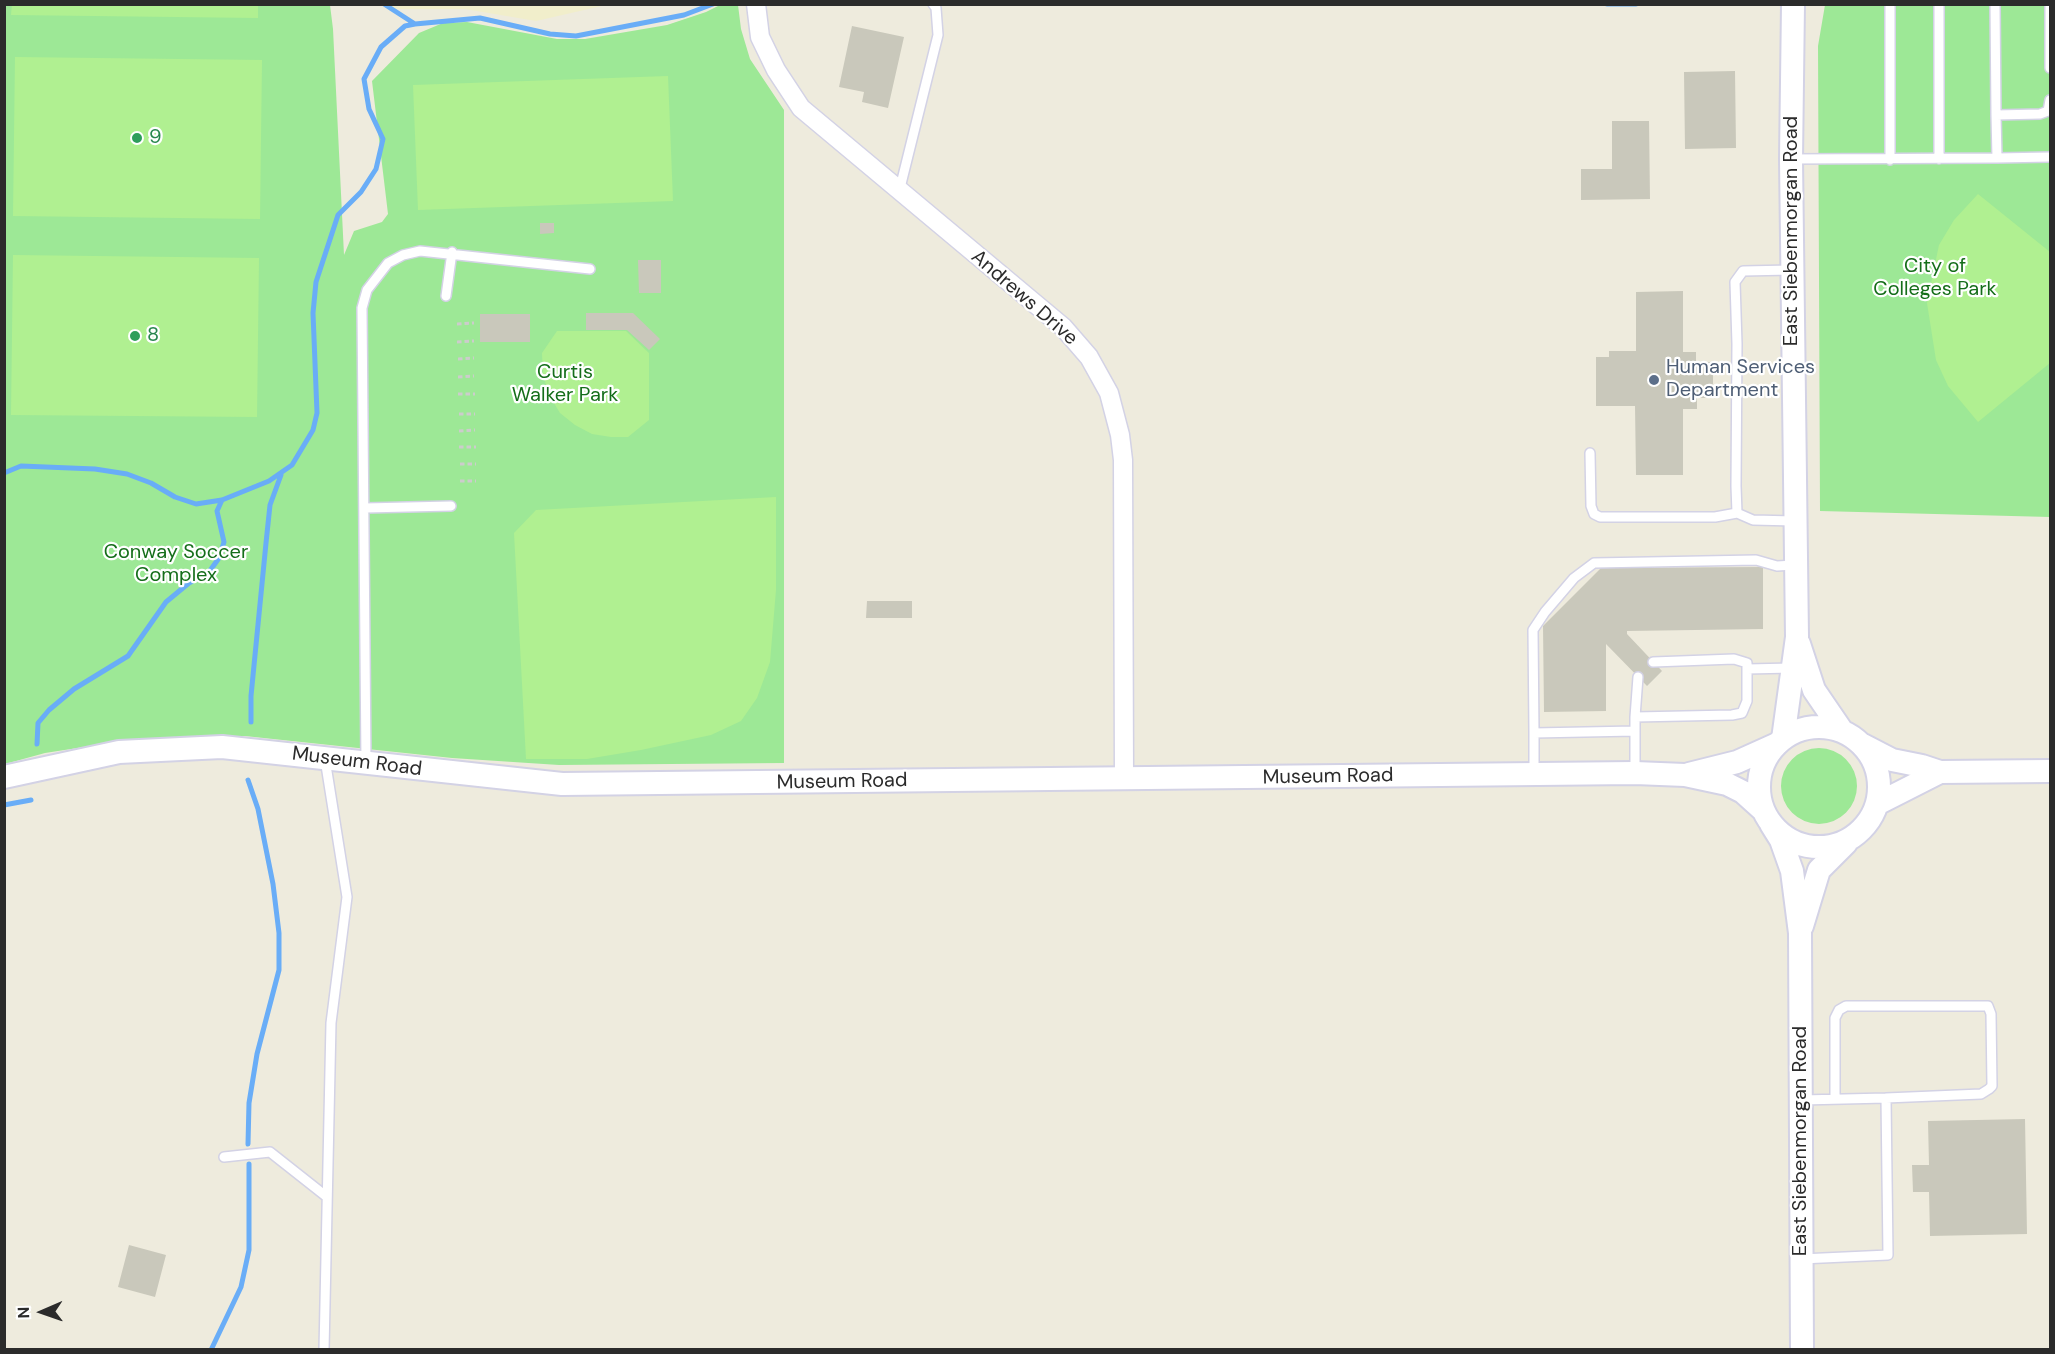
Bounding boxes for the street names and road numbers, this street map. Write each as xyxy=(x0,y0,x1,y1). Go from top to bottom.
street label: East Siebenmorgan Road xyxy=(1780,116,1804,346)
street label: Andrews Drive xyxy=(966,245,1082,351)
street label: Museum Road xyxy=(291,742,423,782)
street label: Museum Road xyxy=(1262,764,1394,790)
street label: Museum Road xyxy=(776,769,908,795)
street label: East Siebenmorgan Road xyxy=(1789,1026,1813,1256)

